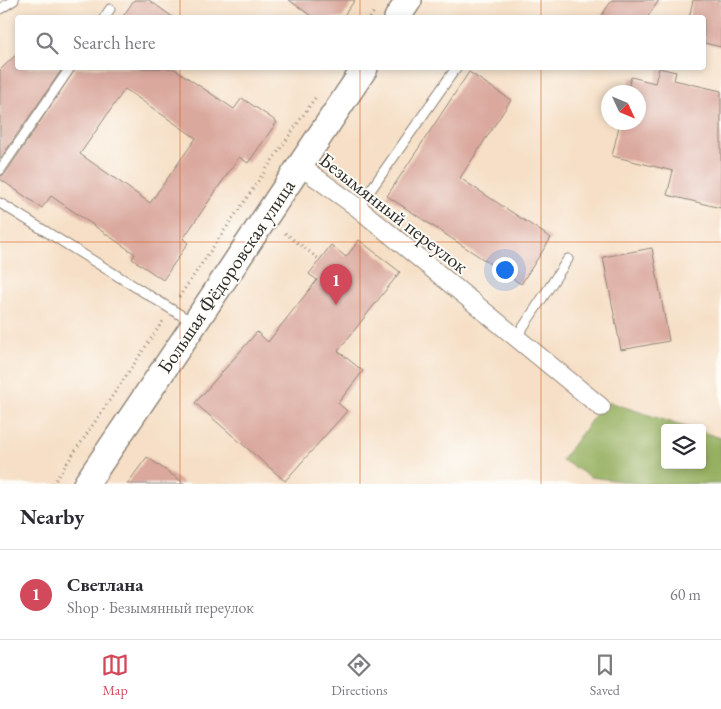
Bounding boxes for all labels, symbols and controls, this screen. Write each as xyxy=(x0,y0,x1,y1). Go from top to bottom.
search box xyxy=(15,15,706,70)
icon: search xyxy=(33,29,61,57)
text: Search here xyxy=(73,30,155,55)
north arrow xyxy=(601,85,646,130)
street label: Безымянный переулок xyxy=(314,147,474,279)
street label: Большая Фёдоровская улица xyxy=(151,174,301,378)
your location xyxy=(492,257,518,283)
pin: 1 xyxy=(320,264,352,305)
map controls xyxy=(661,424,706,469)
button: layers xyxy=(661,424,706,469)
text: Nearby xyxy=(20,503,84,530)
text: Светлана xyxy=(67,572,144,597)
text: 1 xyxy=(32,584,40,605)
text: 60 m xyxy=(670,584,701,605)
text: Shop · Безымянный переулок xyxy=(67,597,254,618)
tab: Map xyxy=(101,651,129,699)
tab: Directions xyxy=(331,651,388,699)
tab: Saved xyxy=(590,651,620,699)

